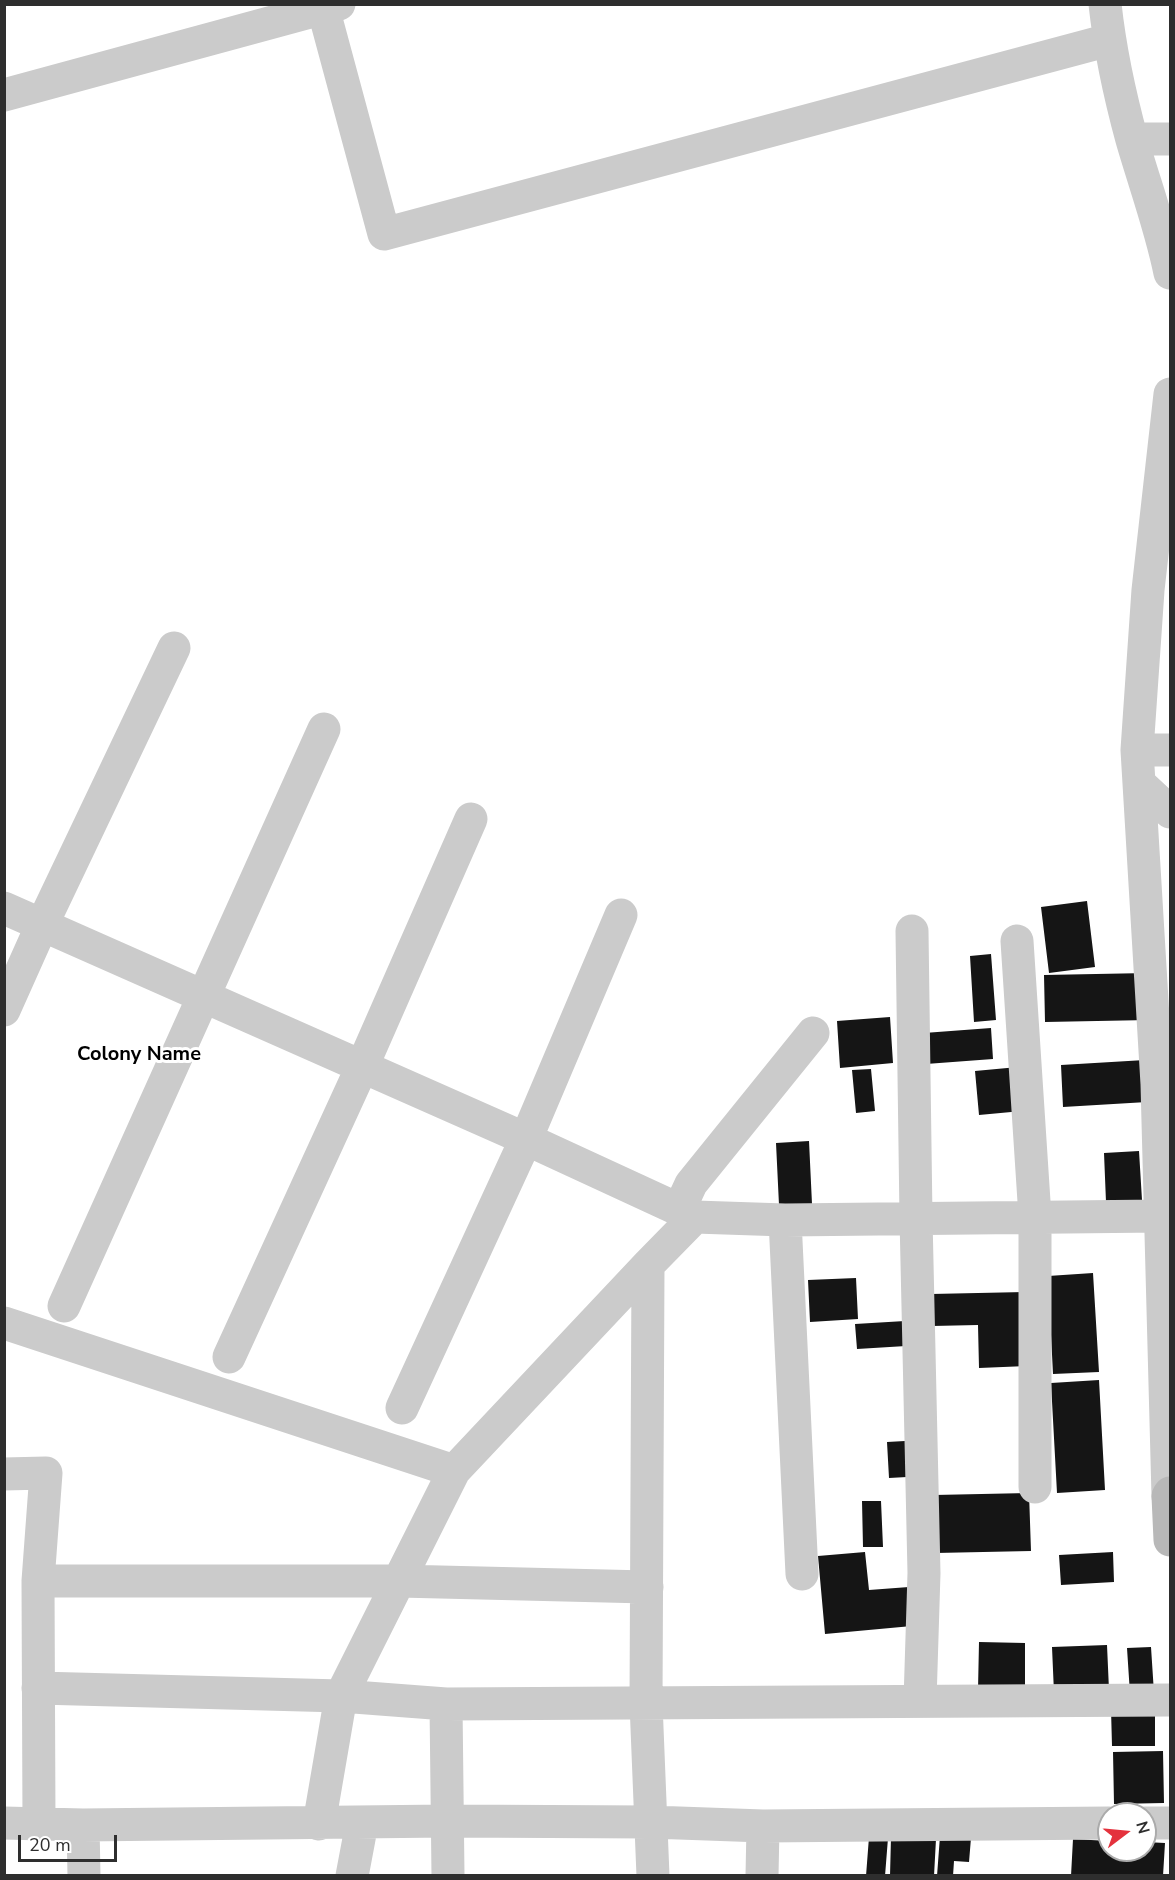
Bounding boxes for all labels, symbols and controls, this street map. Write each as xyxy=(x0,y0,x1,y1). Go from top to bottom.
district label: Colony Name xyxy=(77,1043,201,1067)
north arrow xyxy=(1097,1802,1157,1862)
text: N xyxy=(1130,1819,1155,1836)
scale bar xyxy=(21,1823,120,1861)
text: 20 m xyxy=(29,1833,71,1857)

